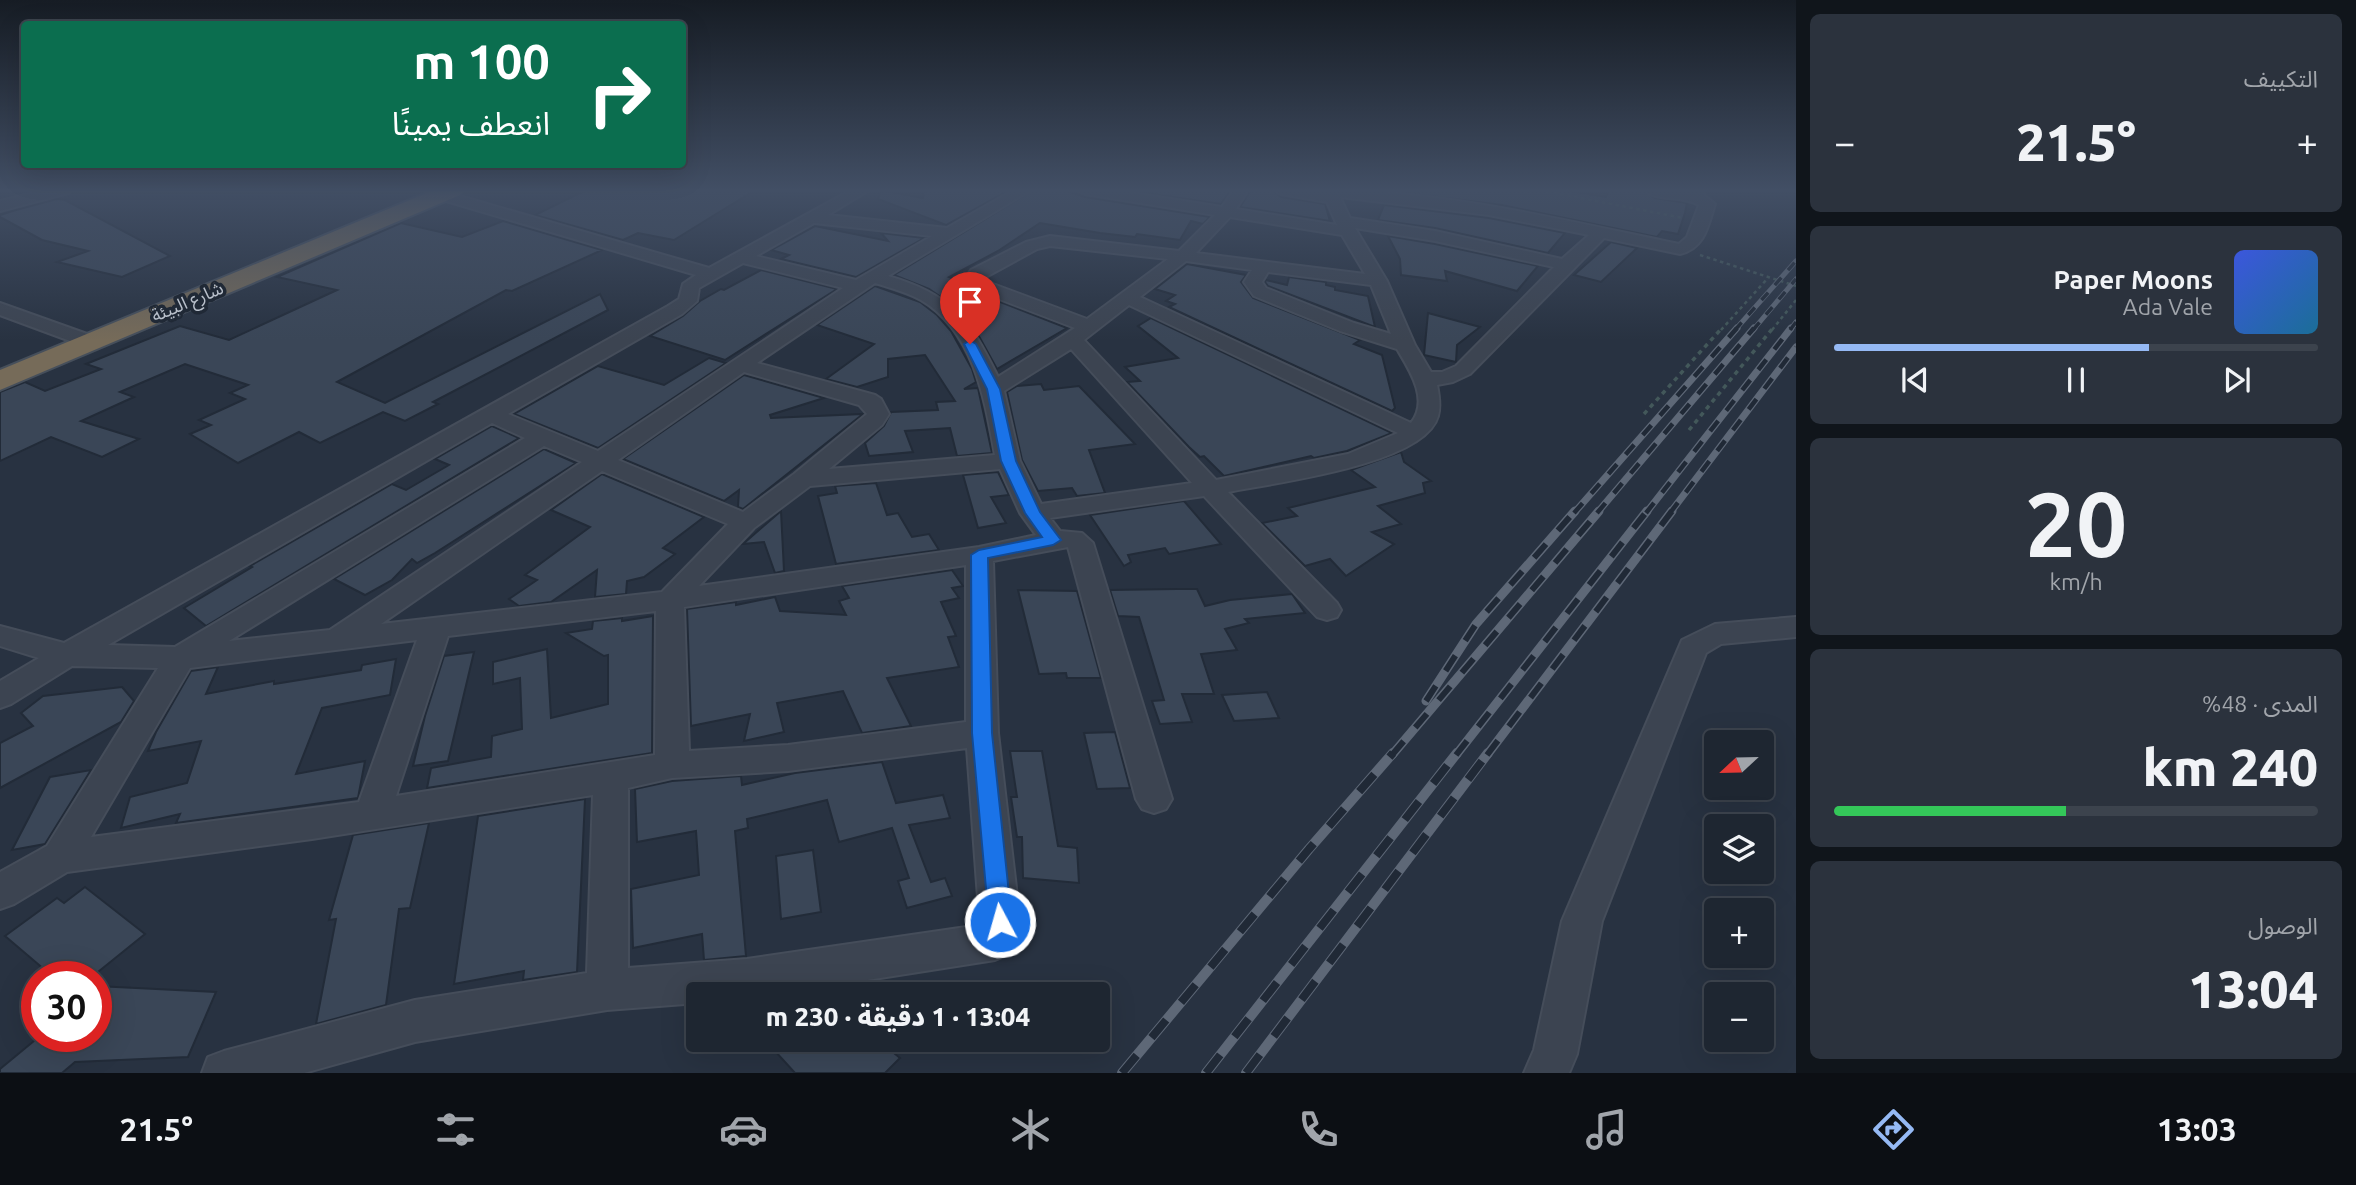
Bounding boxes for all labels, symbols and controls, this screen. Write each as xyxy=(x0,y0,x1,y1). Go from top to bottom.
text: 100 m xyxy=(413,33,550,88)
icon: right xyxy=(574,49,665,140)
text: التكييف xyxy=(2244,66,2318,91)
text: انعطف يمينًا xyxy=(392,105,550,141)
text: 21.5° xyxy=(2016,113,2136,171)
text: − xyxy=(1834,121,1855,163)
text: + xyxy=(2297,121,2318,163)
text: Paper Moons xyxy=(2054,265,2213,294)
pin xyxy=(940,272,1000,344)
street label: شارع البيئة xyxy=(148,277,228,330)
icon: arrive xyxy=(951,283,989,321)
text: Ada Vale xyxy=(2123,294,2213,319)
icon: previous xyxy=(1896,361,1934,399)
icon: pause xyxy=(2057,361,2095,399)
icon: next xyxy=(2218,361,2256,399)
text: 20 xyxy=(2025,472,2127,574)
text: km/h xyxy=(2049,569,2103,594)
text: المدى · 48% xyxy=(2202,691,2318,716)
north arrow xyxy=(1704,730,1774,800)
map controls xyxy=(1704,730,1774,1052)
text: 240 km xyxy=(2143,738,2318,796)
button: layers xyxy=(1704,814,1774,884)
position arrow xyxy=(963,885,1037,959)
button: + xyxy=(1704,898,1774,968)
text: الوصول xyxy=(2248,913,2318,938)
text: 13:04 xyxy=(2188,960,2318,1018)
speed limit sign: 30 xyxy=(21,961,112,1052)
button: − xyxy=(1704,982,1774,1052)
text: 13:04 · 1 دقيقة · 230 m xyxy=(766,1002,1030,1031)
icon: filters xyxy=(431,1105,480,1154)
icon: car xyxy=(719,1105,768,1154)
icon: climate xyxy=(1006,1105,1055,1154)
icon: phone xyxy=(1294,1105,1343,1154)
icon: music xyxy=(1582,1105,1631,1154)
icon: directions xyxy=(1869,1105,1918,1154)
text: 21.5° xyxy=(119,1111,193,1147)
text: 13:03 xyxy=(2157,1111,2237,1147)

